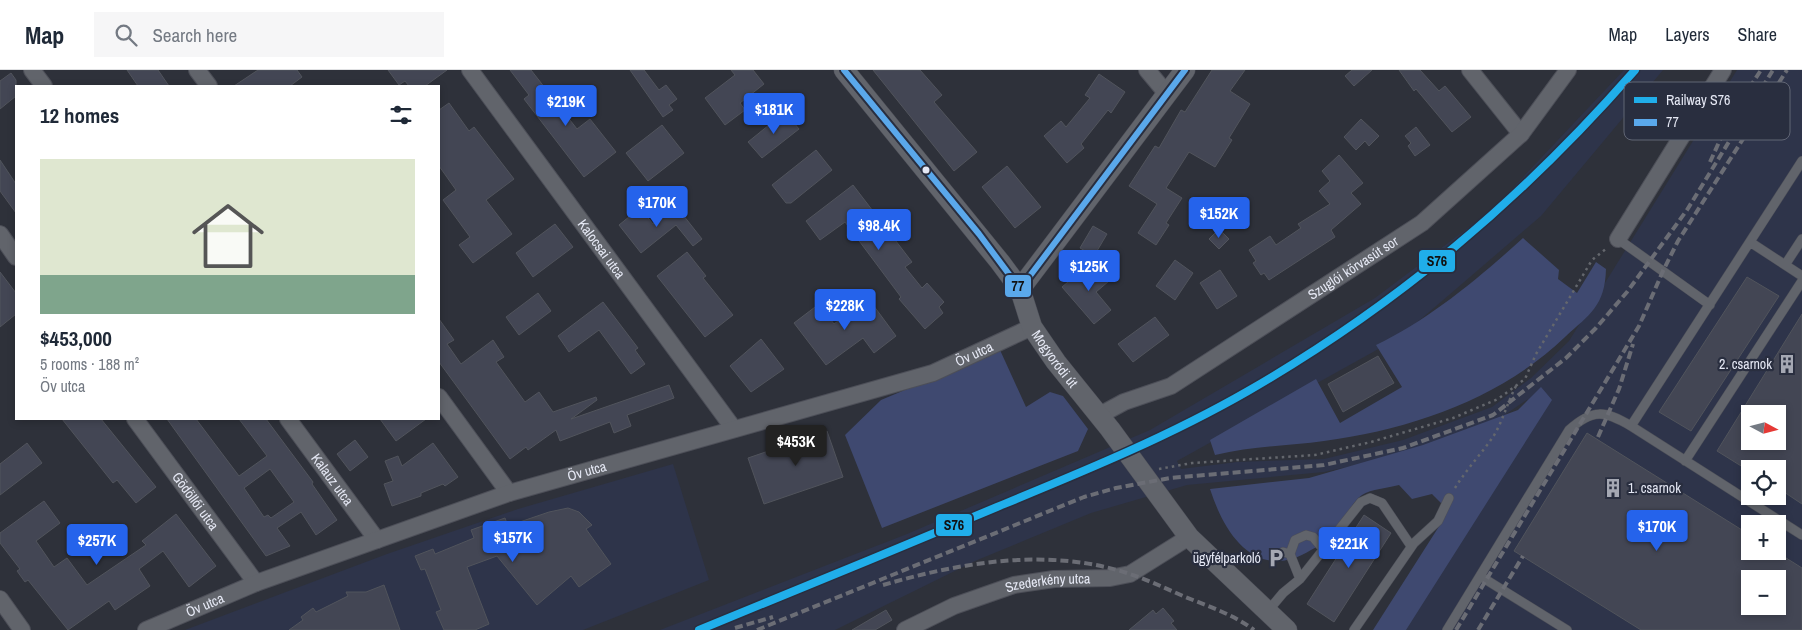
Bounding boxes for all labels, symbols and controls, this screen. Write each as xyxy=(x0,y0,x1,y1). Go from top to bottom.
search box xyxy=(94,12,444,57)
text: Map xyxy=(25,19,64,51)
icon: search xyxy=(112,21,140,49)
text: Search here xyxy=(152,22,237,48)
text: Map xyxy=(1609,22,1637,47)
text: Layers xyxy=(1665,22,1710,47)
text: Share xyxy=(1738,22,1777,47)
legend xyxy=(1624,82,1790,140)
pin: $219K xyxy=(531,85,601,127)
text: $219K xyxy=(547,90,585,112)
text: Railway S76 xyxy=(1666,91,1730,109)
pin: $181K xyxy=(739,92,809,135)
text: $181K xyxy=(755,98,793,120)
text: 12 homes xyxy=(40,101,119,130)
icon: filters xyxy=(387,101,415,129)
text: 77 xyxy=(1666,113,1679,131)
unlabelled marker xyxy=(921,165,931,175)
pin: $170K xyxy=(622,186,692,228)
icon: home xyxy=(183,191,273,281)
text: $170K xyxy=(638,191,676,213)
pin: $152K xyxy=(1184,196,1254,239)
text: $152K xyxy=(1200,202,1238,224)
pin: $98.4K xyxy=(838,208,920,251)
text: $98.4K xyxy=(858,214,900,236)
street label: Kalocsai utca xyxy=(574,216,630,282)
street label: Szuglói körvasút sor xyxy=(1304,232,1402,304)
line badge: S76 xyxy=(1418,249,1456,273)
pin: $125K xyxy=(1054,250,1124,292)
text: S76 xyxy=(1427,252,1447,270)
text: $125K xyxy=(1070,255,1108,277)
line badge: 77 xyxy=(1004,274,1032,298)
text: 77 xyxy=(1012,277,1025,295)
pin: $228K xyxy=(810,288,880,331)
text: $228K xyxy=(826,294,864,316)
text: $453,000 xyxy=(40,324,112,353)
street label: Mogyoródi út xyxy=(1028,327,1082,391)
street label: Öv utca xyxy=(952,337,996,370)
text: 5 rooms · 188 m² xyxy=(40,353,139,375)
building icon: 2. csarnok xyxy=(1776,353,1798,375)
place label: 2. csarnok xyxy=(1719,355,1772,373)
text: Öv utca xyxy=(40,375,85,397)
north arrow xyxy=(1741,405,1786,450)
map controls xyxy=(1741,405,1786,615)
pin: $453K xyxy=(761,424,831,467)
text: $453K xyxy=(777,430,815,452)
street label: Kalauz utca xyxy=(307,450,358,509)
street label: Öv utca xyxy=(565,457,609,485)
button: locate xyxy=(1741,460,1786,505)
street label: Gödöllői utca xyxy=(168,468,223,534)
building icon: 1. csarnok xyxy=(1602,477,1624,499)
place label: 1. csarnok xyxy=(1628,479,1681,497)
pin: $170K xyxy=(1622,510,1692,552)
line badge: S76 xyxy=(935,513,973,537)
text: $170K xyxy=(1638,515,1676,537)
button: + xyxy=(1741,515,1786,560)
text: S76 xyxy=(944,516,964,534)
pin: $157K xyxy=(478,520,548,563)
pin: $257K xyxy=(62,524,132,566)
text: $157K xyxy=(494,526,532,548)
pin: $221K xyxy=(1314,526,1384,569)
text: $257K xyxy=(78,529,116,551)
text: $221K xyxy=(1330,532,1368,554)
parking icon: ügyfélparkoló xyxy=(1265,547,1287,569)
place label: ügyfélparkoló xyxy=(1193,549,1261,567)
street label: Szederkény utca xyxy=(1003,569,1091,596)
button: − xyxy=(1741,570,1786,615)
street label: Öv utca xyxy=(183,589,227,621)

